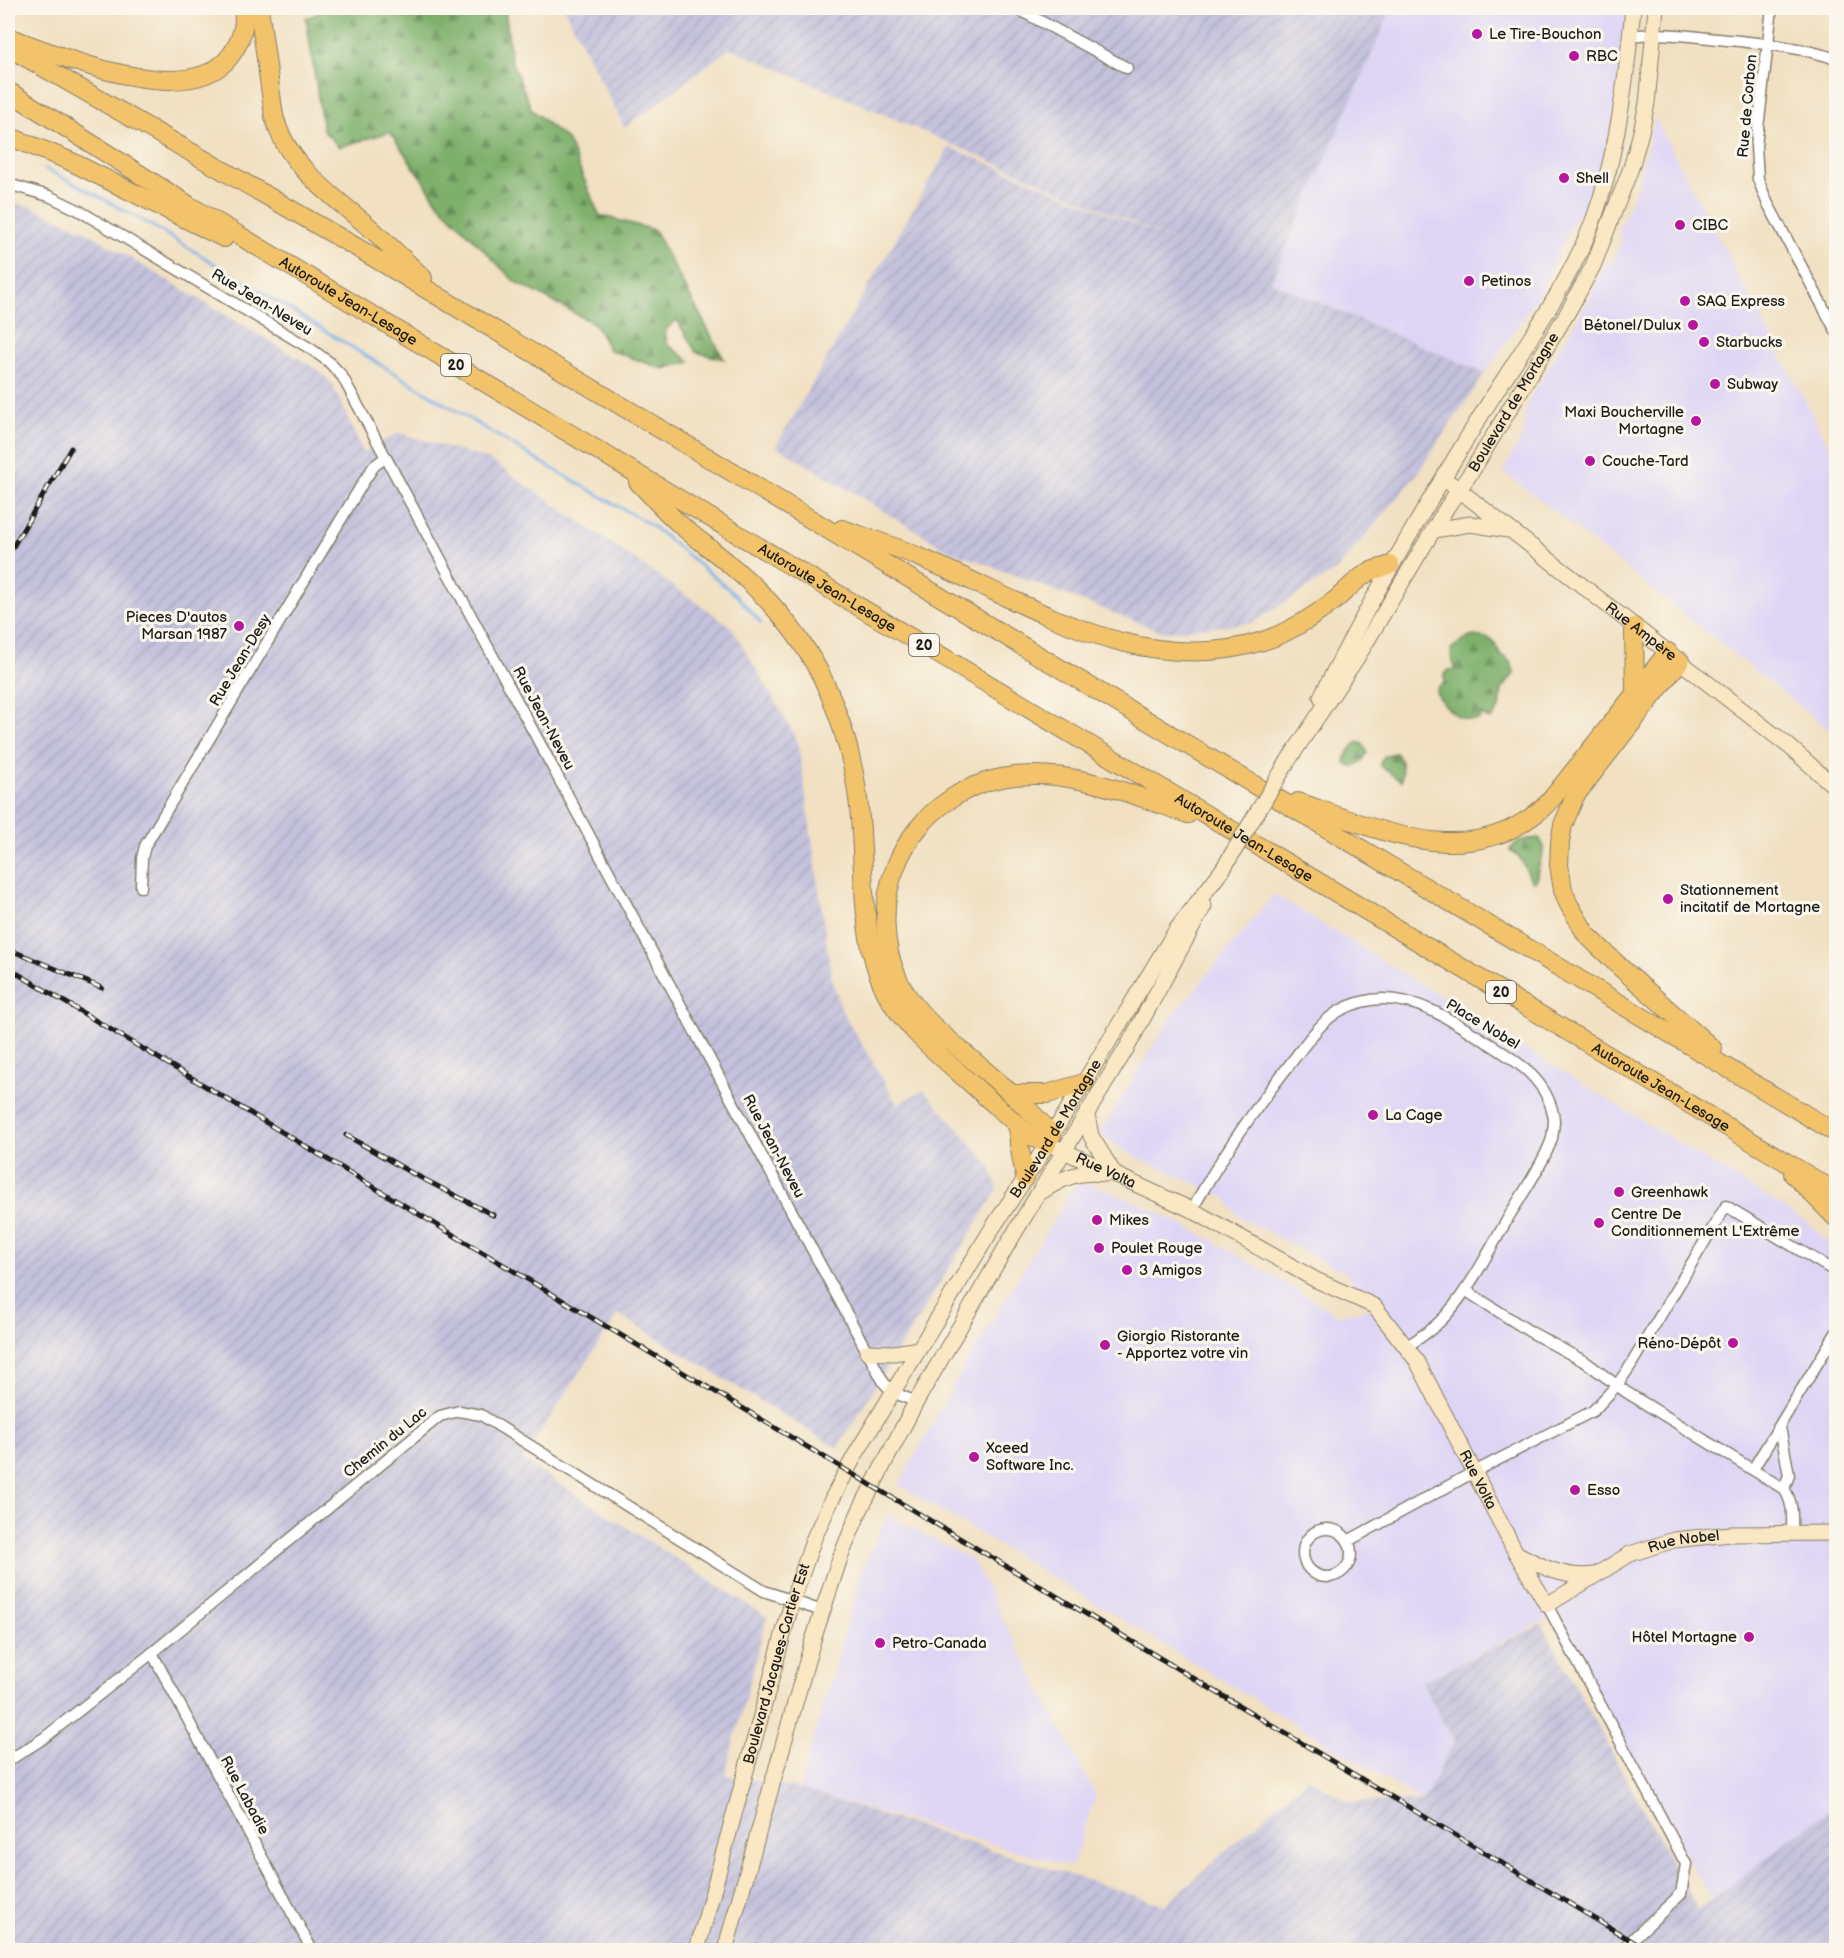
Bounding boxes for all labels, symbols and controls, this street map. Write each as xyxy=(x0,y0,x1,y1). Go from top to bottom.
place label: Le Tire-Bouchon xyxy=(1489,25,1601,44)
marker: Le Tire-Bouchon xyxy=(1470,27,1484,41)
place label: RBC xyxy=(1586,47,1618,66)
marker: RBC xyxy=(1567,49,1581,63)
street label: Rue de Corbon xyxy=(1734,54,1761,158)
place label: Shell xyxy=(1576,169,1609,188)
marker: Shell xyxy=(1557,171,1571,185)
place label: CIBC xyxy=(1692,216,1729,235)
marker: CIBC xyxy=(1673,218,1687,232)
street label: Autoroute Jean-Lesage xyxy=(276,253,421,350)
street label: Rue Jean-Neveu xyxy=(208,265,316,340)
place label: Petinos xyxy=(1481,272,1532,291)
marker: Petinos xyxy=(1462,274,1476,288)
place label: SAQ Express xyxy=(1697,292,1786,311)
marker: SAQ Express xyxy=(1678,294,1692,308)
place label: Bétonel/Dulux xyxy=(1584,316,1681,335)
marker: Bétonel/Dulux xyxy=(1686,318,1700,332)
street label: Boulevard de Mortagne xyxy=(1465,329,1563,476)
place label: Starbucks xyxy=(1716,333,1783,352)
marker: Starbucks xyxy=(1697,335,1711,349)
road number: 20 xyxy=(441,354,471,376)
place label: Subway xyxy=(1727,375,1778,394)
marker: Subway xyxy=(1708,377,1722,391)
place label: Maxi Boucherville Mortagne xyxy=(1564,403,1684,439)
marker: Maxi Boucherville Mortagne xyxy=(1689,414,1703,428)
place label: Couche-Tard xyxy=(1602,452,1689,471)
marker: Couche-Tard xyxy=(1583,454,1597,468)
street label: Autoroute Jean-Lesage xyxy=(754,539,900,637)
street label: Rue Ampère xyxy=(1601,598,1680,666)
place label: Pieces D'autos Marsan 1987 xyxy=(126,608,228,644)
street label: Rue Jean-Desy xyxy=(206,611,275,710)
marker: Pieces D'autos Marsan 1987 xyxy=(232,619,246,633)
road number: 20 xyxy=(909,634,939,656)
street label: Rue Jean-Neveu xyxy=(508,663,579,773)
street label: Autoroute Jean-Lesage xyxy=(1171,789,1316,887)
place label: Stationnement incitatif de Mortagne xyxy=(1680,881,1820,917)
marker: Stationnement incitatif de Mortagne xyxy=(1661,892,1675,906)
road number: 20 xyxy=(1486,981,1516,1003)
street label: Place Nobel xyxy=(1442,995,1523,1054)
street label: Autoroute Jean-Lesage xyxy=(1588,1039,1733,1136)
street label: Boulevard de Mortagne xyxy=(1006,1056,1106,1202)
street label: Rue Jean-Neveu xyxy=(738,1091,809,1201)
place label: La Cage xyxy=(1385,1106,1443,1125)
marker: La Cage xyxy=(1366,1108,1380,1122)
street label: Rue Volta xyxy=(1073,1149,1139,1193)
place label: Greenhawk xyxy=(1631,1183,1708,1202)
marker: Greenhawk xyxy=(1612,1185,1626,1199)
place label: Centre De Conditionnement L'Extrême xyxy=(1611,1205,1799,1241)
place label: Mikes xyxy=(1109,1211,1149,1230)
marker: Mikes xyxy=(1090,1213,1104,1227)
marker: Centre De Conditionnement L'Extrême xyxy=(1592,1216,1606,1230)
place label: Poulet Rouge xyxy=(1111,1239,1202,1258)
marker: Poulet Rouge xyxy=(1092,1241,1106,1255)
place label: 3 Amigos xyxy=(1139,1261,1203,1280)
marker: 3 Amigos xyxy=(1120,1263,1134,1277)
place label: Giorgio Ristorante - Apportez votre vin xyxy=(1117,1327,1248,1363)
place label: Réno-Dépôt xyxy=(1637,1334,1721,1353)
marker: Réno-Dépôt xyxy=(1726,1336,1740,1350)
marker: Giorgio Ristorante - Apportez votre vin xyxy=(1098,1338,1112,1352)
street label: Chemin du Lac xyxy=(340,1403,431,1482)
place label: Xceed Software Inc. xyxy=(985,1439,1073,1475)
street label: Rue Volta xyxy=(1455,1447,1501,1513)
marker: Xceed Software Inc. xyxy=(967,1450,981,1464)
place label: Esso xyxy=(1587,1481,1620,1500)
marker: Esso xyxy=(1568,1483,1582,1497)
street label: Rue Nobel xyxy=(1646,1526,1720,1558)
street label: Boulevard Jacques-Cartier Est xyxy=(739,1561,815,1766)
place label: Hôtel Mortagne xyxy=(1632,1628,1737,1647)
marker: Hôtel Mortagne xyxy=(1742,1630,1756,1644)
place label: Petro-Canada xyxy=(892,1634,987,1653)
marker: Petro-Canada xyxy=(873,1636,887,1650)
street label: Rue Labadie xyxy=(216,1753,273,1838)

